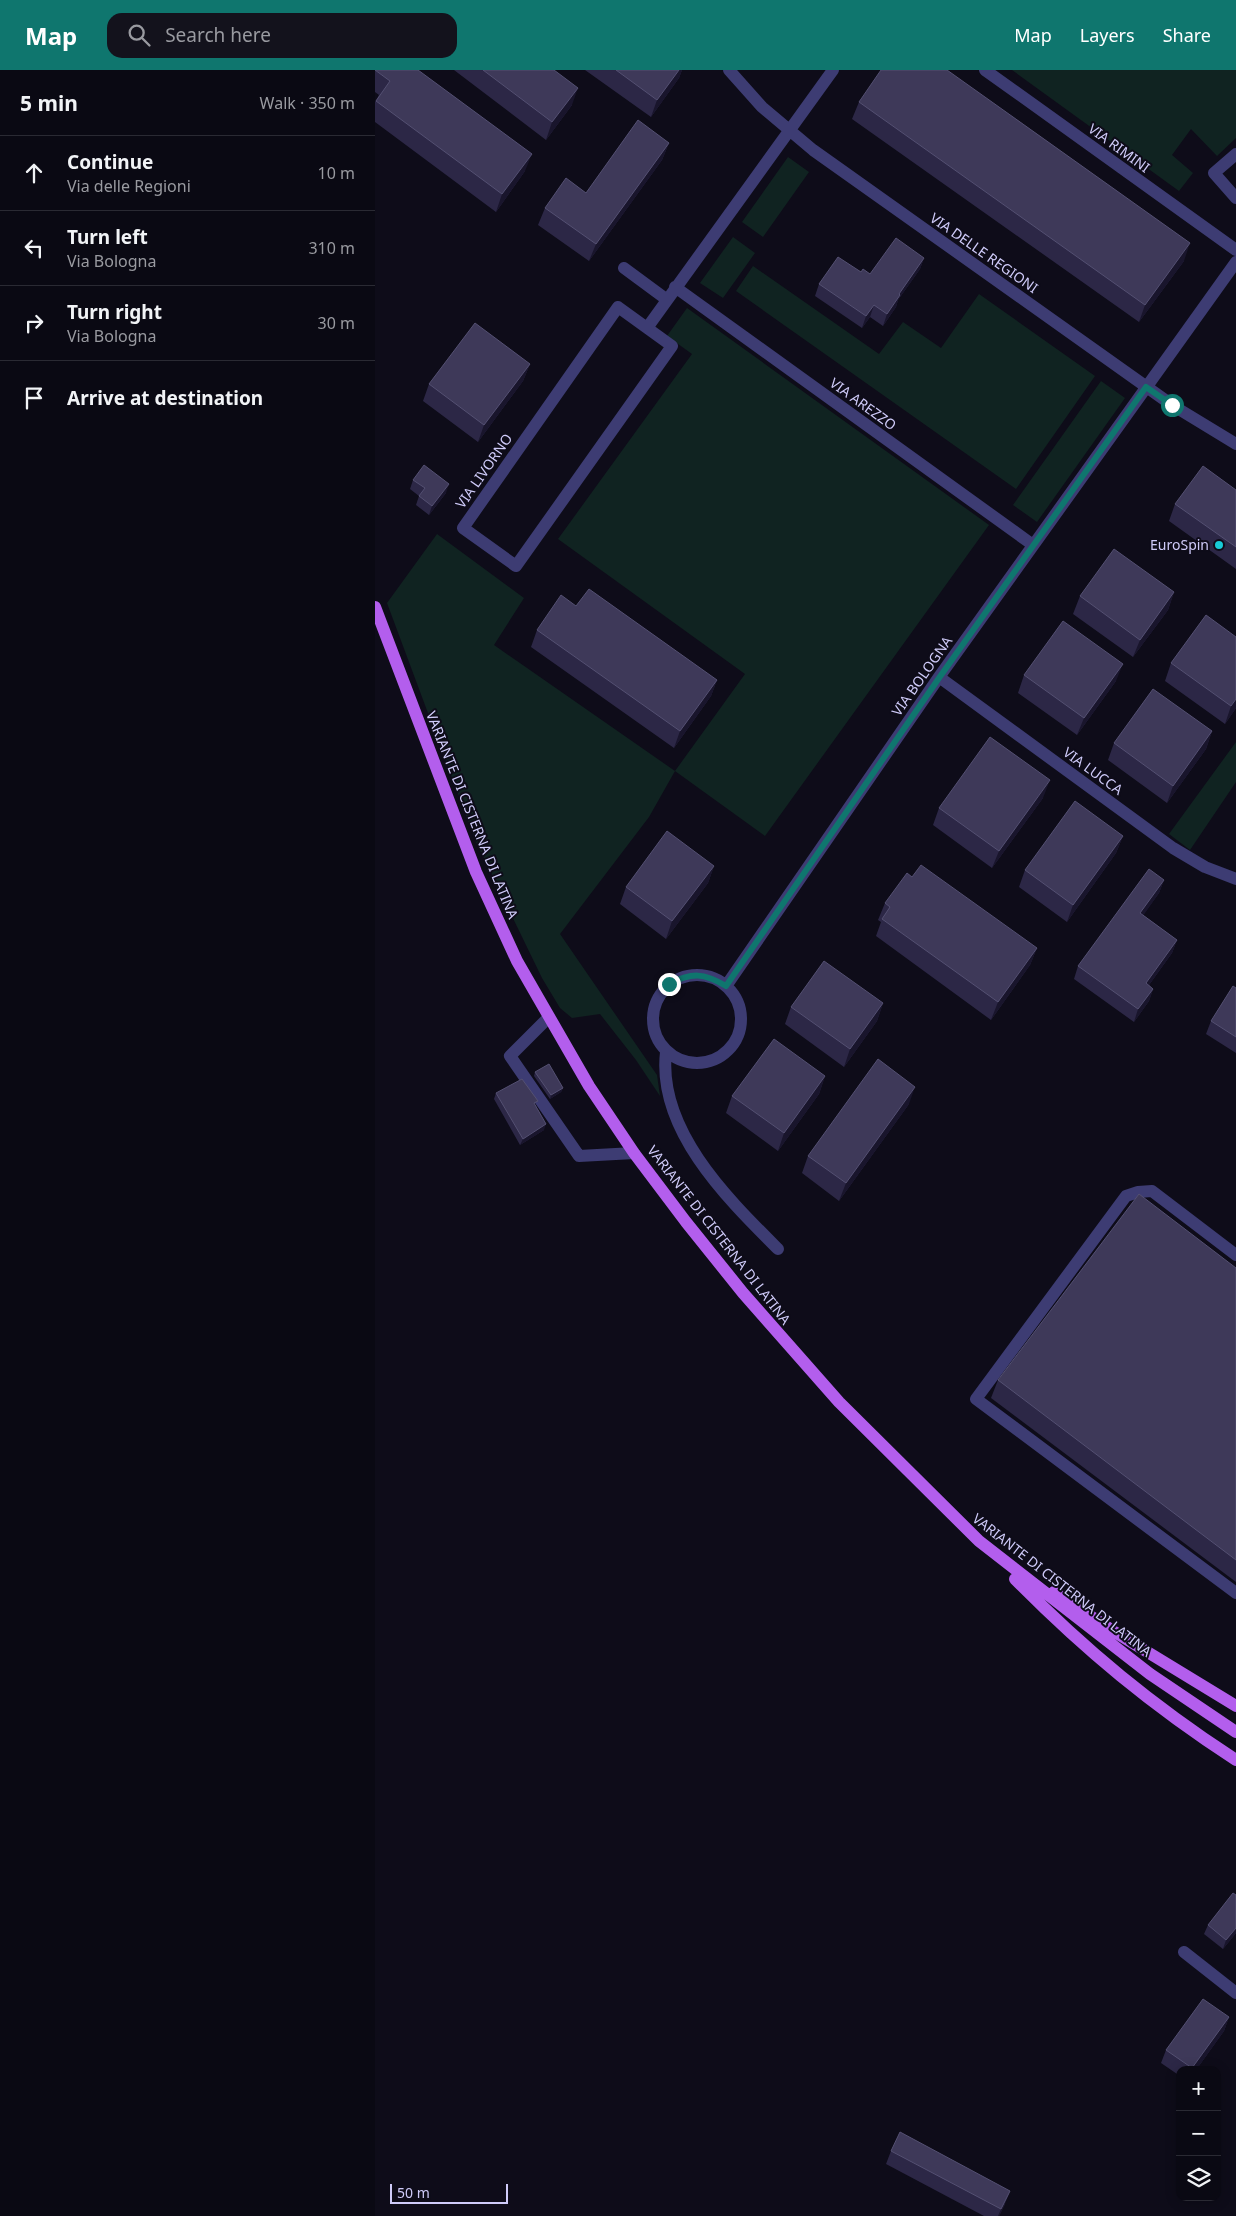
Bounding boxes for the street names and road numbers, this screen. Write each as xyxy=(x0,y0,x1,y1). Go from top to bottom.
street label: VIA RIMINI xyxy=(1085,119,1154,177)
street label: VIA DELLE REGIONI xyxy=(927,208,1042,297)
street label: VIA AREZZO xyxy=(826,373,900,434)
street label: VIA LIVORNO xyxy=(451,429,516,512)
street label: VIA BOLOGNA xyxy=(887,632,956,719)
street label: VARIANTE DI CISTERNA DI LATINA xyxy=(422,708,523,922)
street label: VIA LUCCA xyxy=(1060,742,1127,799)
street label: VARIANTE DI CISTERNA DI LATINA xyxy=(643,1141,795,1328)
street label: VARIANTE DI CISTERNA DI LATINA xyxy=(969,1509,1156,1661)

